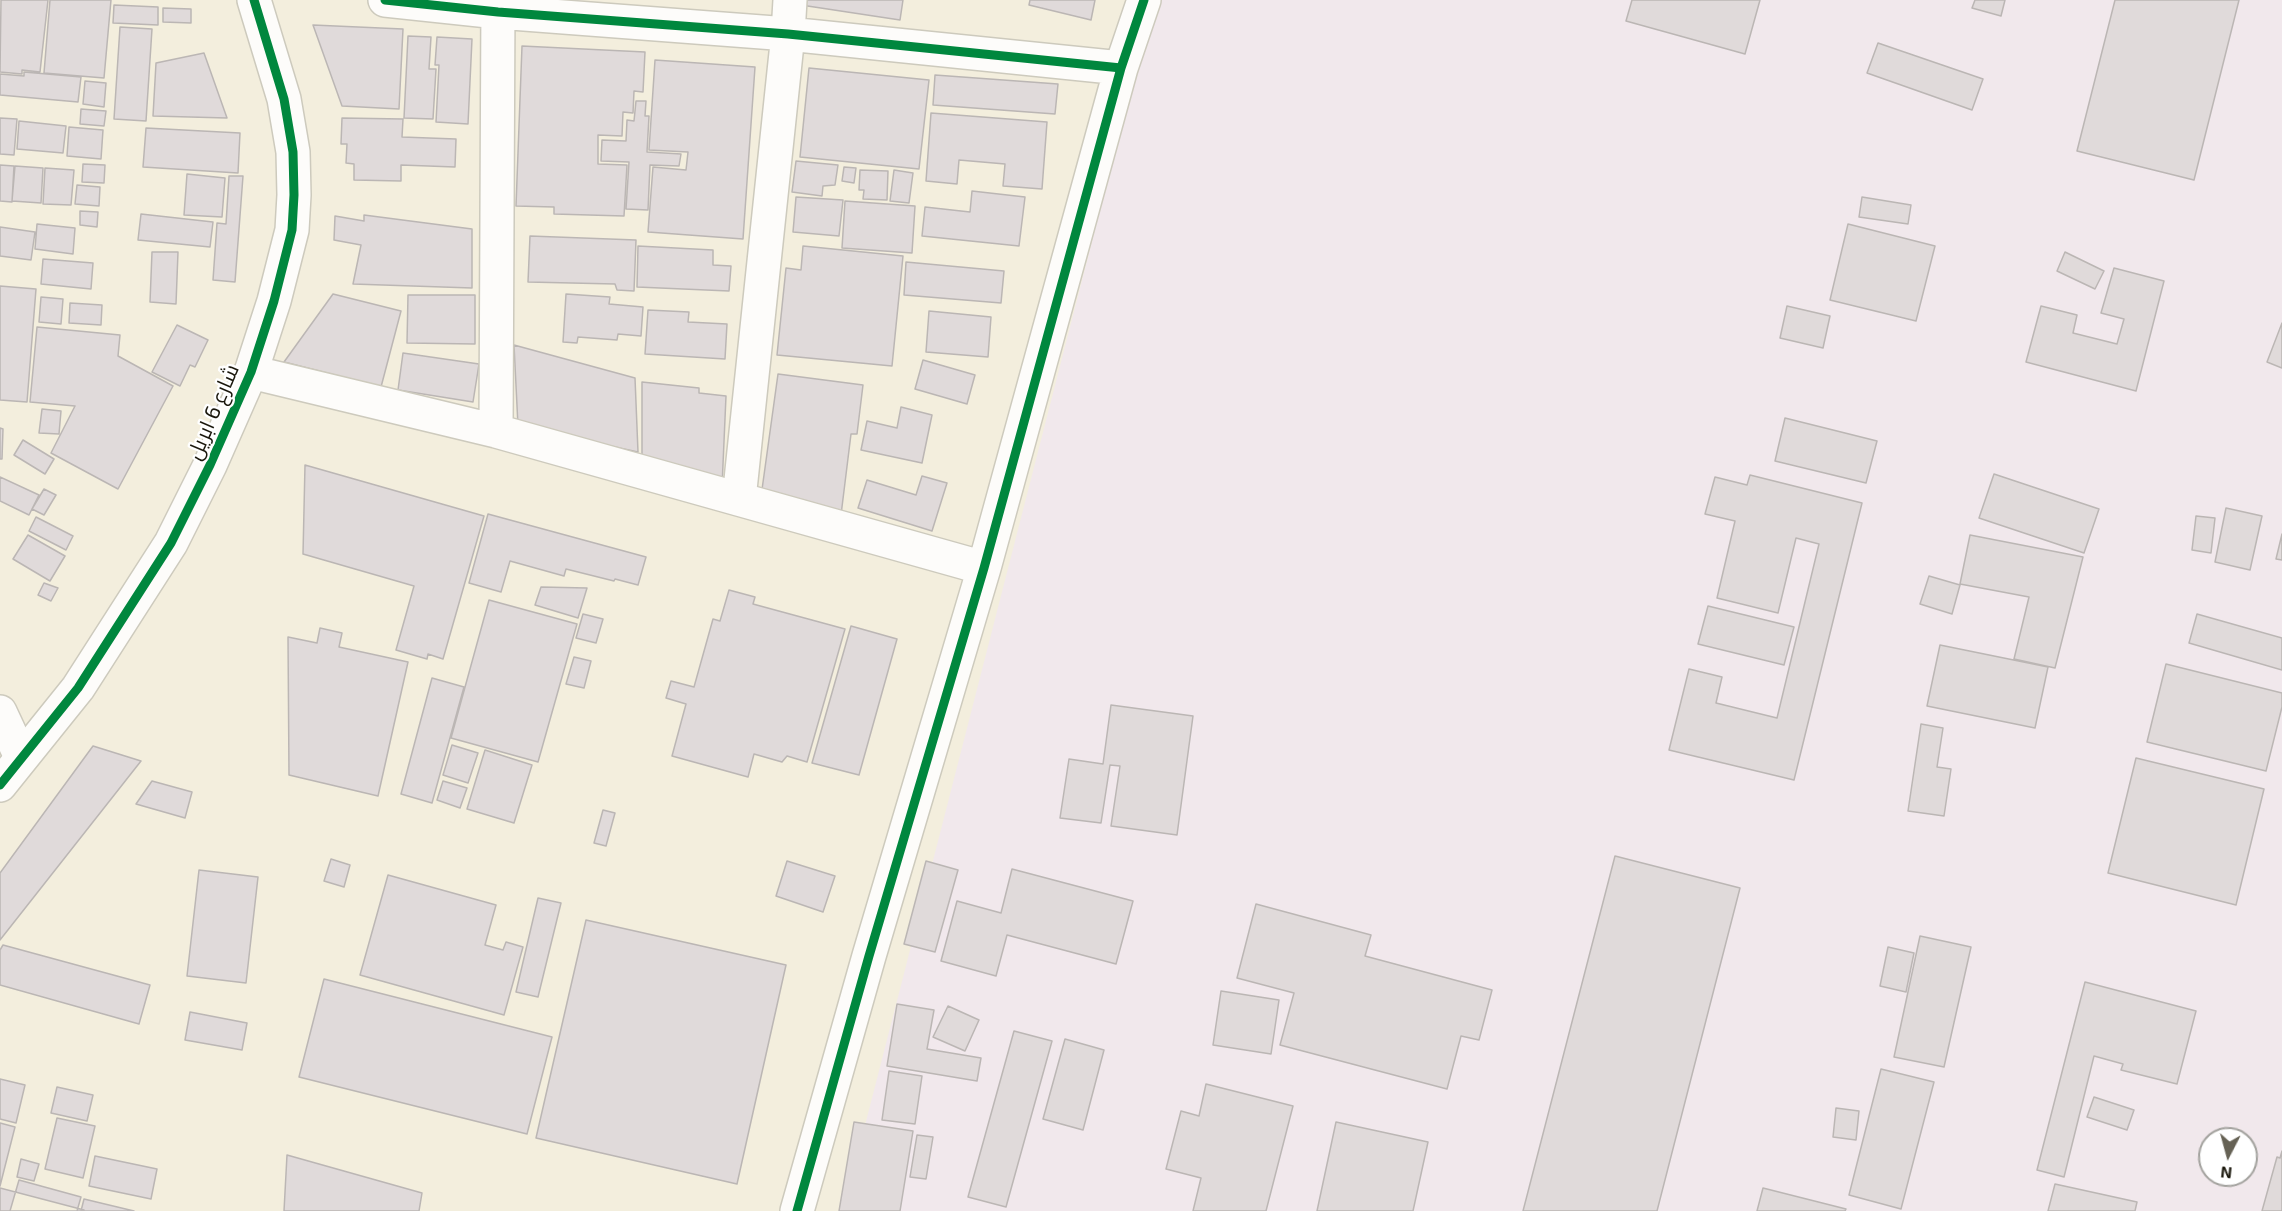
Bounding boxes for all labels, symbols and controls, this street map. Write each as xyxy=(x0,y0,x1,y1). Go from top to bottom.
street label: شارع 6 ابريل xyxy=(182,360,244,464)
north arrow xyxy=(2198,1127,2258,1187)
text: N xyxy=(2220,1163,2233,1183)

